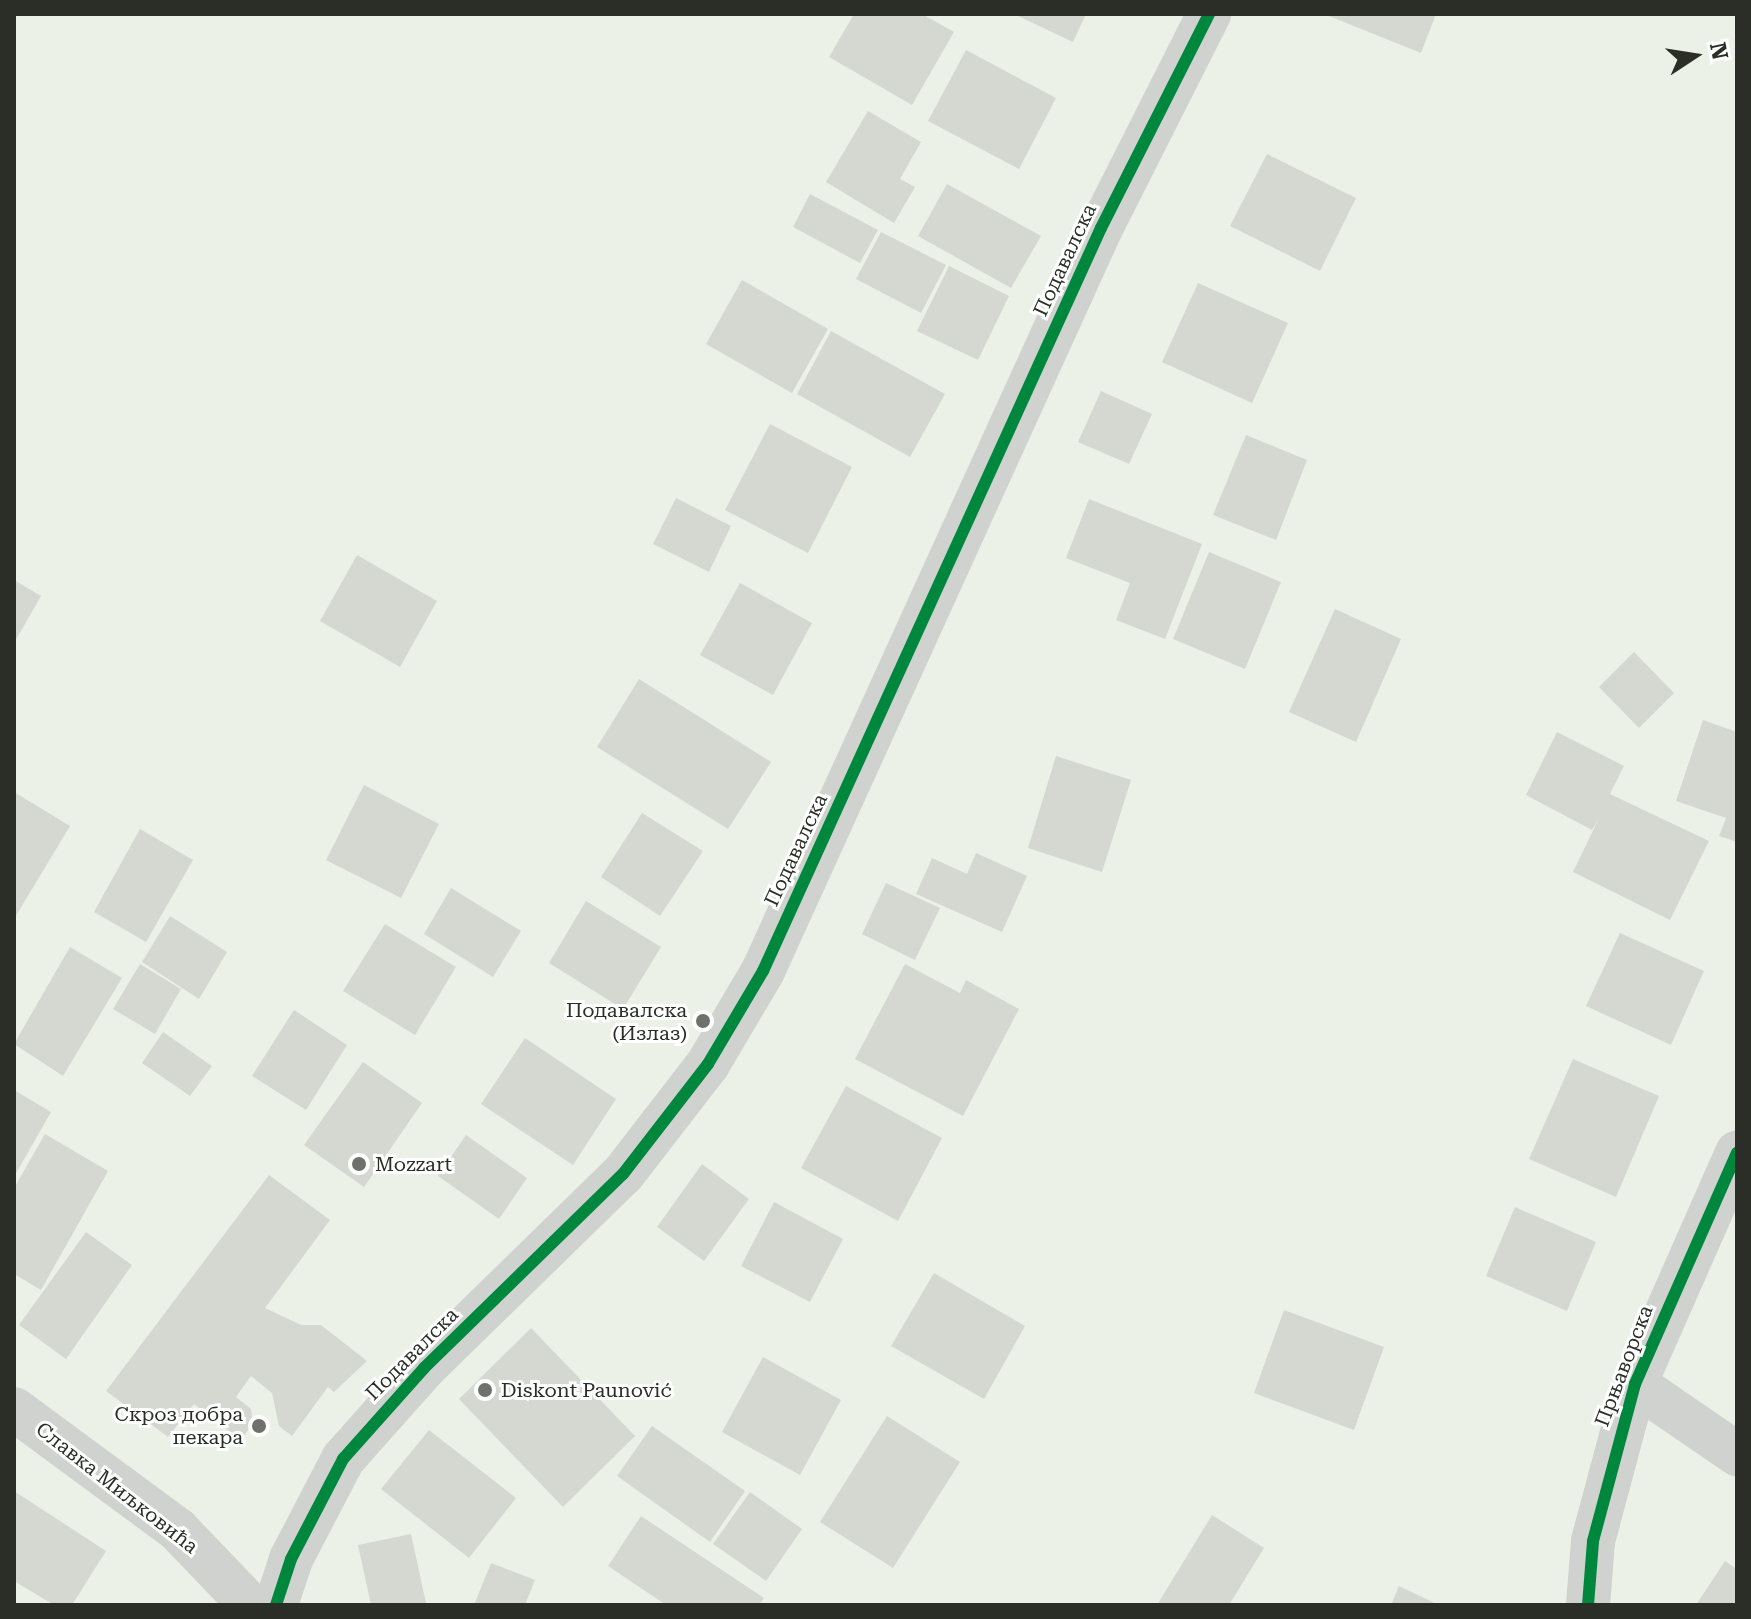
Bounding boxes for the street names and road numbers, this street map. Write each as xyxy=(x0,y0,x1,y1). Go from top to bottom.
street label: Подавалска xyxy=(1029,200,1101,320)
street label: Подавалска xyxy=(760,790,832,910)
street label: Прњаворска xyxy=(1590,1302,1658,1430)
street label: Подавалска xyxy=(361,1303,463,1405)
street label: Славка Миљковића xyxy=(31,1417,203,1559)

